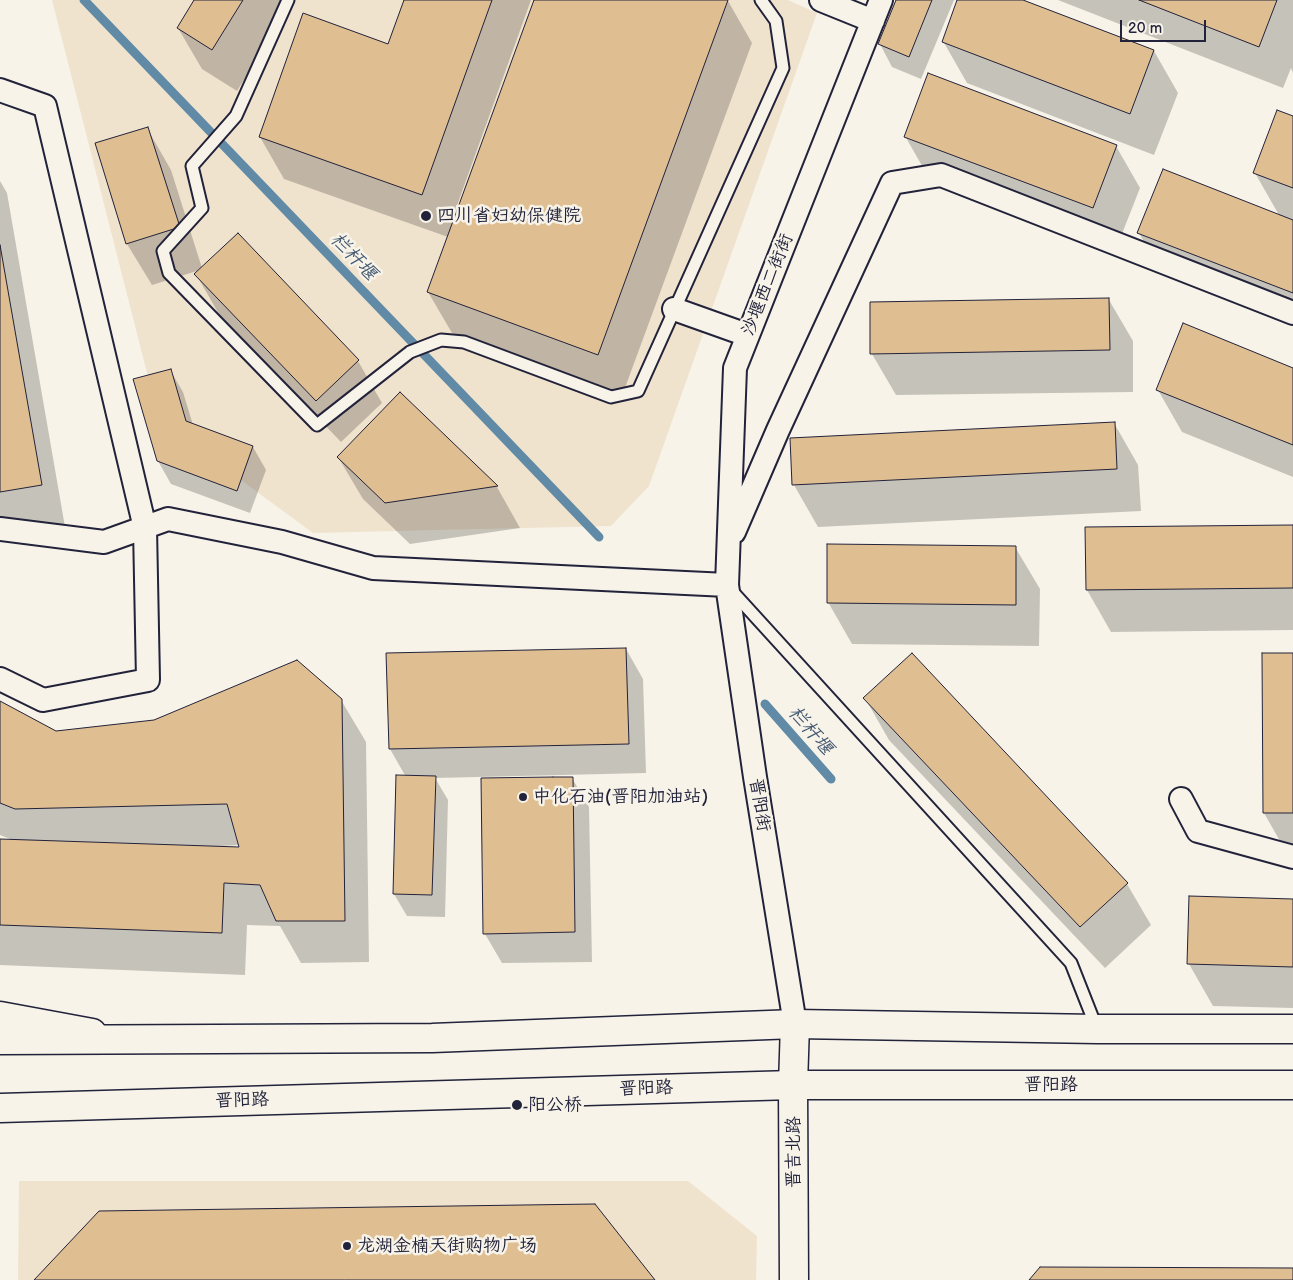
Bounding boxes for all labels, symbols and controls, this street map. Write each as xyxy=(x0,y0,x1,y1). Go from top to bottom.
scale bar xyxy=(1123,10,1209,42)
text: 20 m xyxy=(1128,19,1162,38)
place label: 四川省妇幼保健院 xyxy=(437,205,581,227)
marker: 四川省妇幼保健院 xyxy=(419,209,433,223)
water label: 栏杆堰 xyxy=(325,229,381,285)
street label: 沙堰西二街街 xyxy=(738,231,798,339)
water label: 栏杆堰 xyxy=(783,702,837,760)
street label: 晋阳街 xyxy=(744,777,774,833)
place label: 中化石油(晋阳加油站) xyxy=(533,786,708,808)
marker: 中化石油(晋阳加油站) xyxy=(517,791,529,803)
street label: 晋阳路 xyxy=(1024,1074,1078,1096)
street label: 晋阳路 xyxy=(619,1077,673,1101)
street label: 晋阳路 xyxy=(215,1089,269,1113)
place label: 阳公桥 xyxy=(528,1094,582,1116)
marker: 阳公桥 xyxy=(510,1098,524,1112)
street label: 晋吉北路 xyxy=(783,1116,805,1188)
place label: 龙湖金楠天街购物广场 xyxy=(357,1235,537,1257)
marker: 龙湖金楠天街购物广场 xyxy=(341,1240,353,1252)

